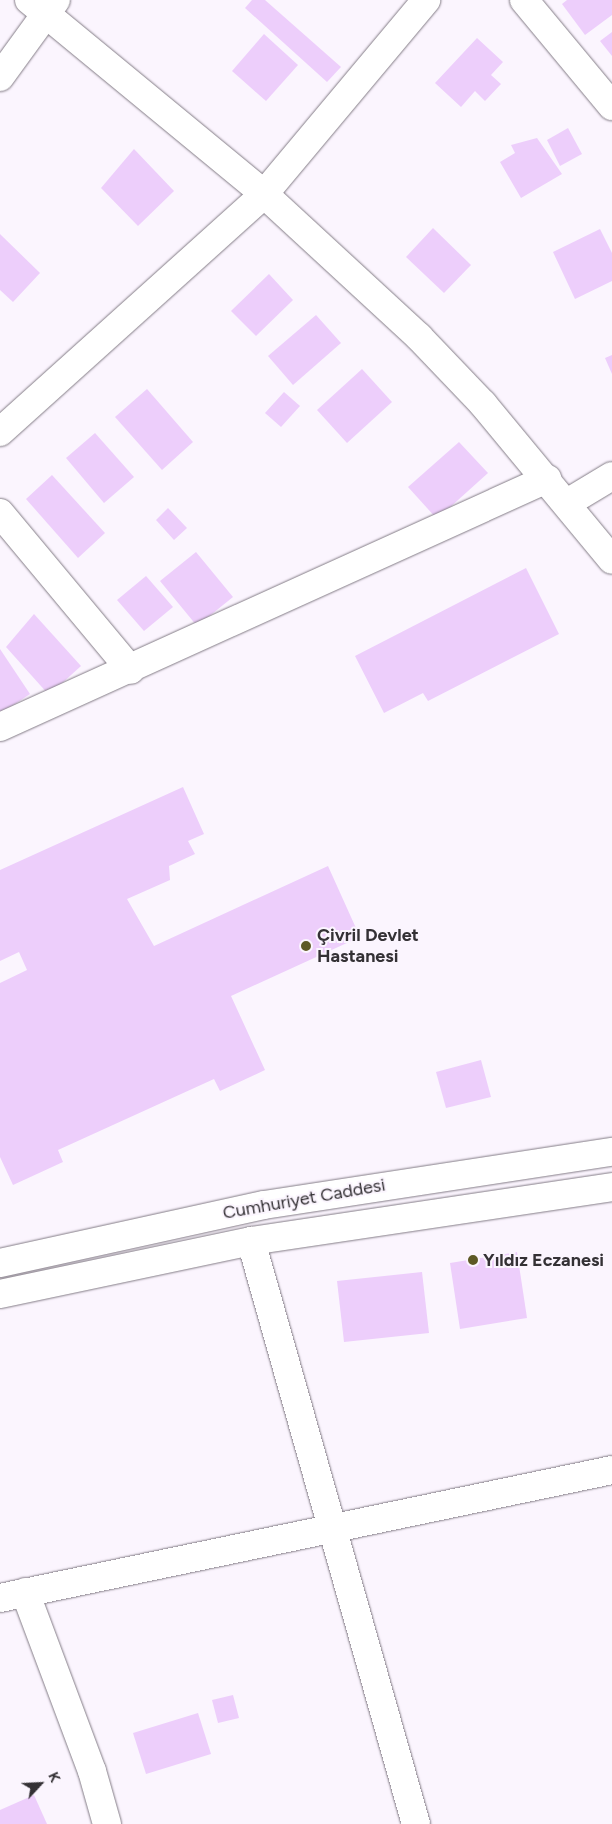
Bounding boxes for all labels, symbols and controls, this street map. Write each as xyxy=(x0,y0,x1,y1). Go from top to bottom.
place label: Çivril Devlet Hastanesi xyxy=(317,925,419,968)
marker: Çivril Devlet Hastanesi xyxy=(299,939,313,953)
street label: Cumhuriyet Caddesi xyxy=(221,1174,387,1224)
place label: Yıldız Eczanesi xyxy=(483,1249,604,1271)
marker: Yıldız Eczanesi xyxy=(467,1254,479,1266)
north arrow xyxy=(15,1759,65,1809)
text: K xyxy=(44,1770,64,1785)

